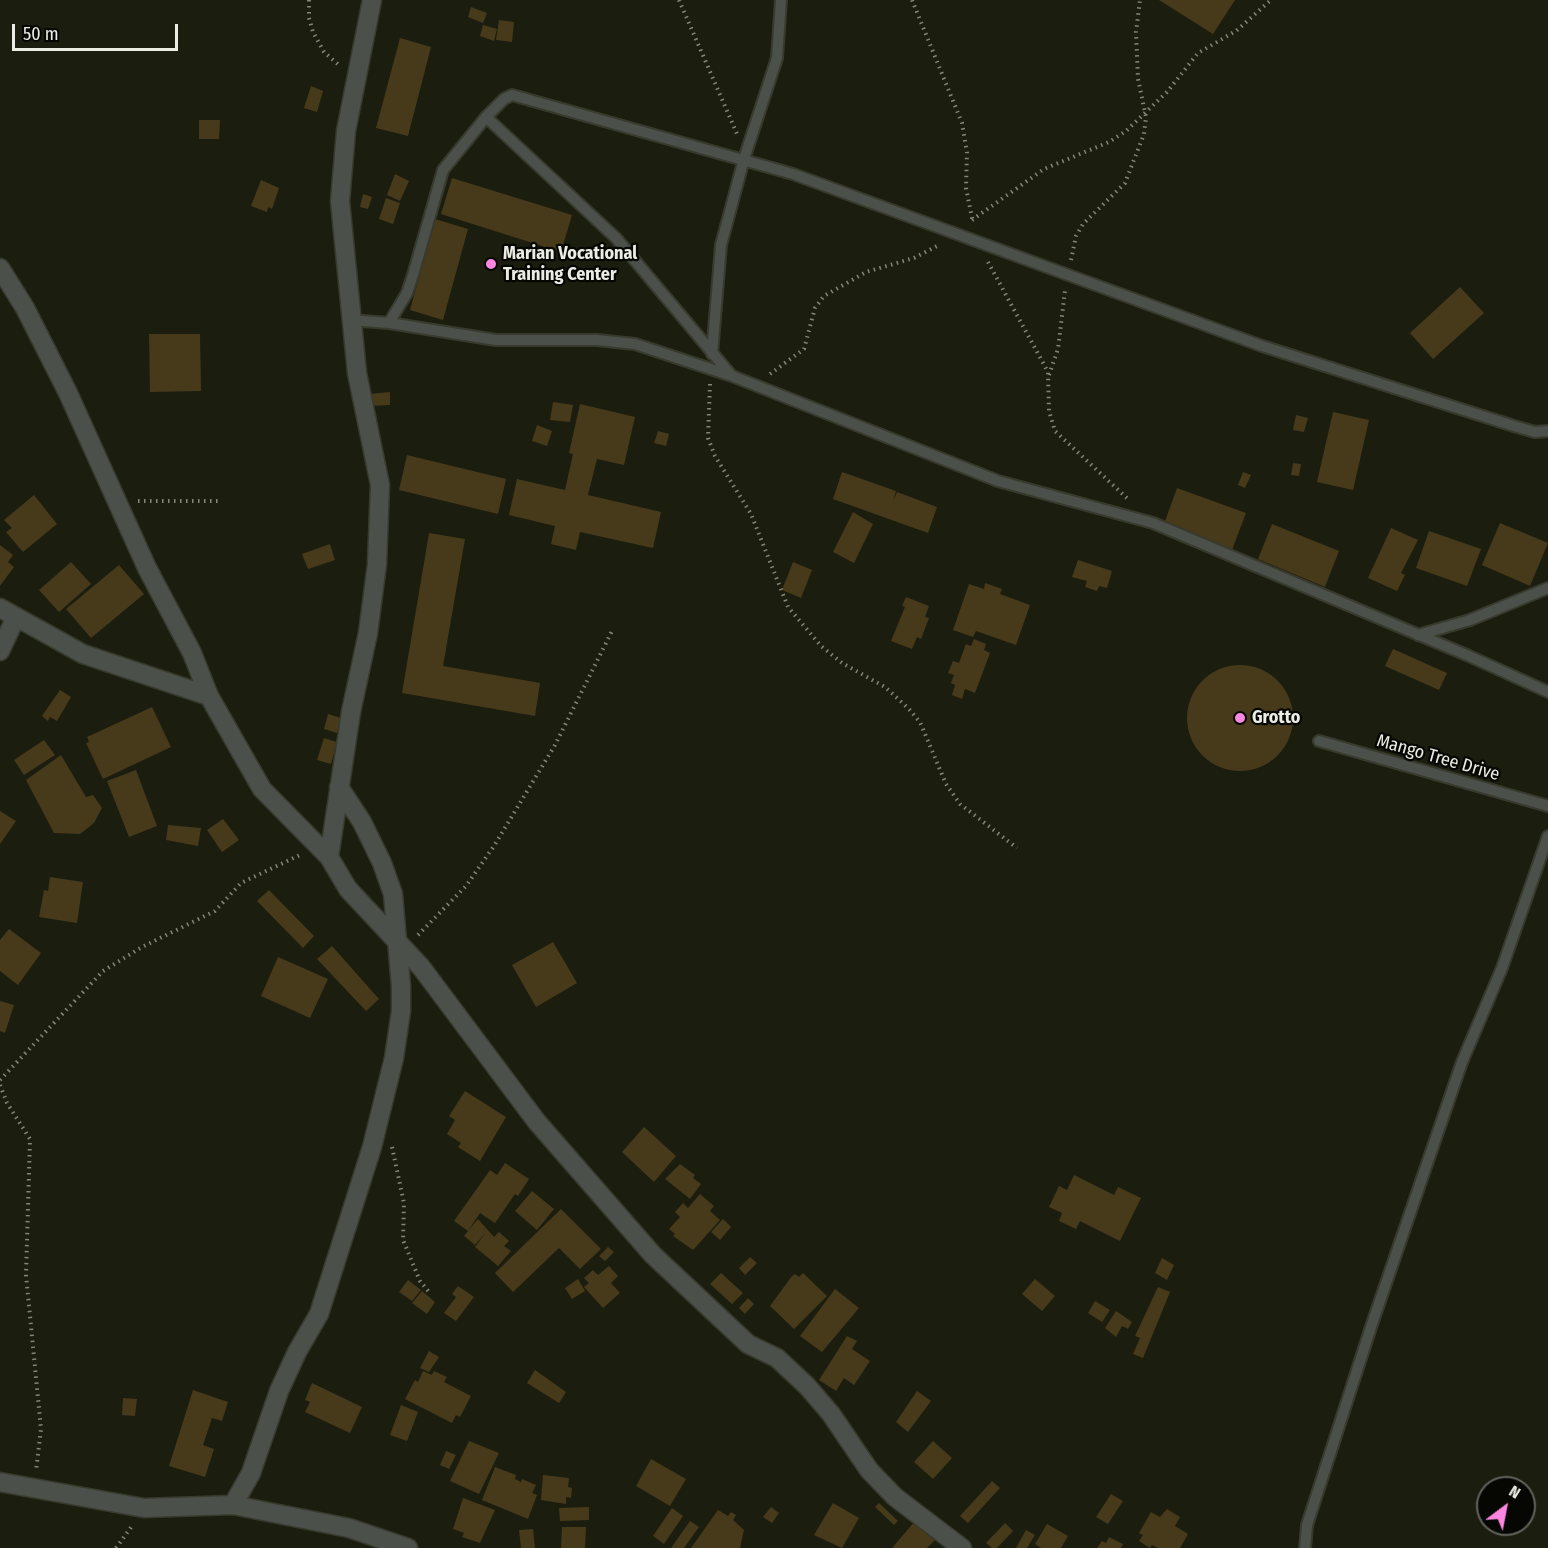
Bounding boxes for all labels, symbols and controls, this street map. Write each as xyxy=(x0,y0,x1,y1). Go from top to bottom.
scale bar xyxy=(15,12,182,50)
text: 50 m xyxy=(23,23,59,45)
place label: Marian Vocational Training Center xyxy=(503,243,637,286)
marker: Marian Vocational Training Center xyxy=(484,257,498,271)
place label: Grotto xyxy=(1252,707,1300,729)
marker: Grotto xyxy=(1233,711,1247,725)
street label: Mango Tree Drive xyxy=(1374,730,1502,786)
north arrow xyxy=(1476,1476,1536,1536)
text: N xyxy=(1506,1481,1524,1503)

